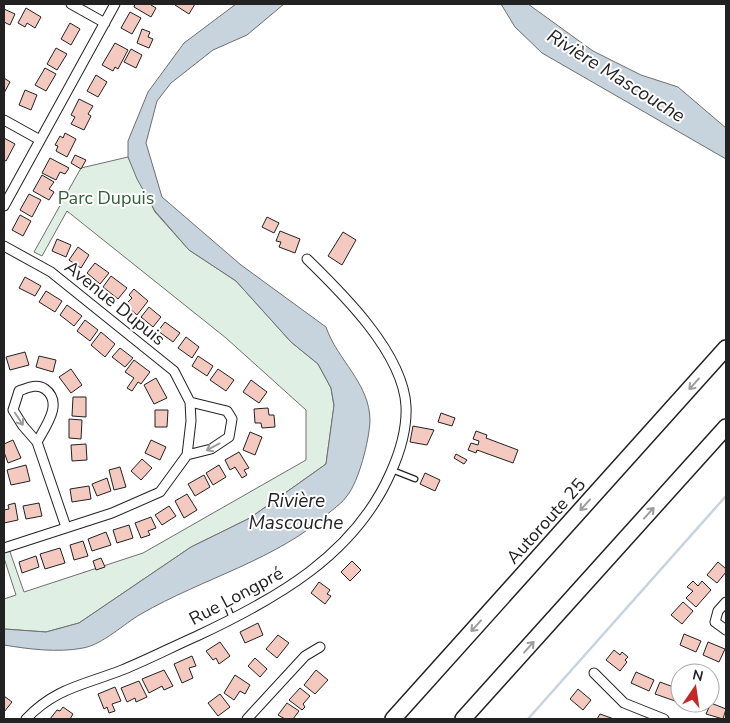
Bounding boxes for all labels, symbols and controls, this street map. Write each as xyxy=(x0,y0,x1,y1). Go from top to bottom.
water label: Rivière Mascouche xyxy=(542,23,690,129)
park label: Parc Dupuis xyxy=(58,186,154,210)
street label: Avenue Dupuis xyxy=(60,255,170,351)
one-way arrow xyxy=(688,378,700,391)
one-way arrow xyxy=(14,412,24,426)
one-way arrow xyxy=(206,443,221,452)
street label: Autoroute 25 xyxy=(501,473,591,569)
water label: Rivière Mascouche xyxy=(249,488,343,536)
one-way arrow xyxy=(580,498,591,511)
one-way arrow xyxy=(643,506,655,519)
street label: Rue Longpré xyxy=(185,561,287,631)
one-way arrow xyxy=(471,619,482,632)
one-way arrow xyxy=(523,640,534,653)
north arrow xyxy=(670,663,720,713)
text: N xyxy=(691,665,705,686)

